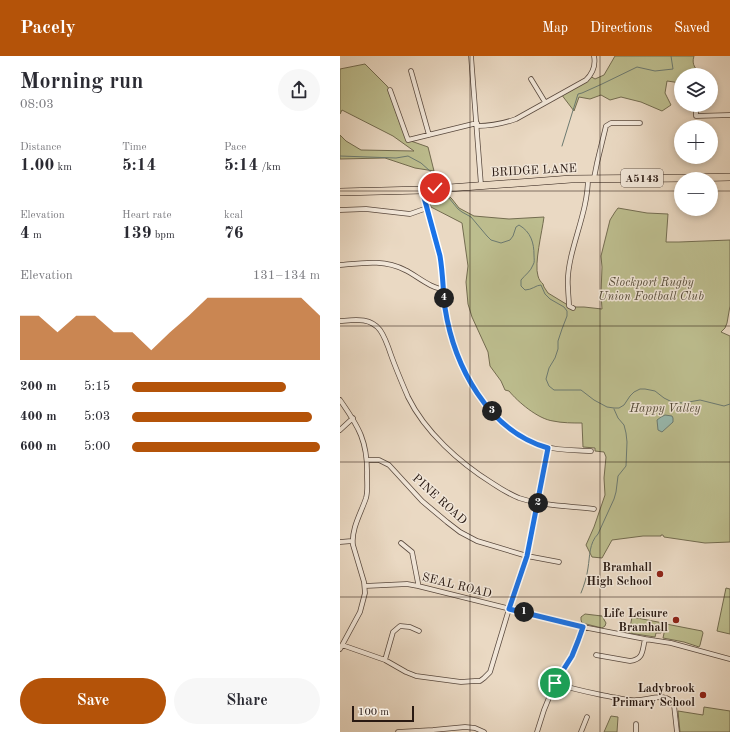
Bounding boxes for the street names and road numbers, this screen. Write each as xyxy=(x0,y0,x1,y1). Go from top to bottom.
street label: BRIDGE LANE xyxy=(491,163,577,179)
road number: A5143 xyxy=(621,169,663,187)
street label: PINE ROAD xyxy=(410,472,469,527)
street label: SEAL ROAD xyxy=(421,572,493,600)

